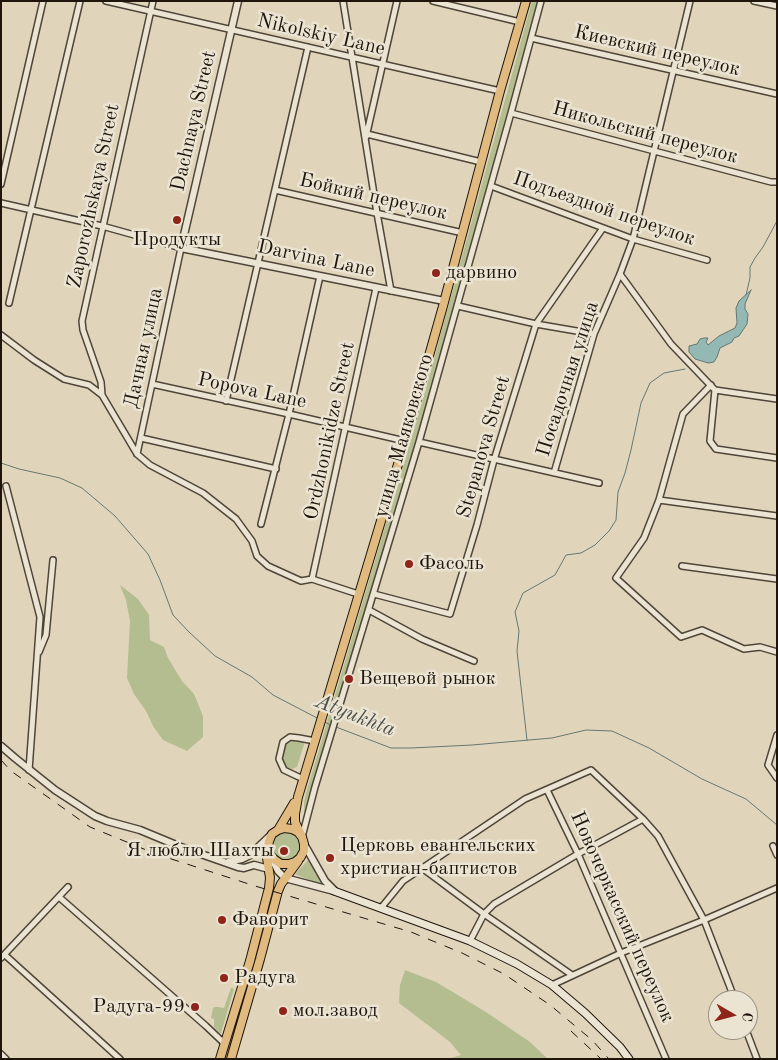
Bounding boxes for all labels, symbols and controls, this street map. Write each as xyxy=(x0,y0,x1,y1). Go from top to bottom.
street label: Nikolskiy Lane xyxy=(255,9,387,61)
street label: Киевский переулок xyxy=(572,20,742,82)
street label: Dachnaya Street xyxy=(166,48,222,194)
street label: Никольский переулок xyxy=(550,97,740,169)
street label: Zaporozhskaya Street xyxy=(63,102,125,290)
street label: Подъездной переулок xyxy=(510,167,698,251)
street label: Бойкий переулок xyxy=(297,168,449,226)
marker: Продукты xyxy=(171,214,183,226)
place label: Продукты xyxy=(133,228,221,252)
street label: Darvina Lane xyxy=(255,235,377,283)
place label: дарвино xyxy=(446,261,517,285)
marker: дарвино xyxy=(430,267,442,279)
street label: Дачная улица xyxy=(120,286,168,410)
street label: Посадочная улица xyxy=(532,298,604,460)
street label: Ordzhonikidze Street xyxy=(299,340,361,522)
street label: улица Маяковского xyxy=(369,351,439,521)
street label: Popova Lane xyxy=(195,368,309,414)
street label: Stepanova Street xyxy=(452,373,516,521)
place label: Фасоль xyxy=(419,552,484,576)
marker: Фасоль xyxy=(403,558,415,570)
place label: Вещевой рынок xyxy=(359,667,496,691)
marker: Вещевой рынок xyxy=(343,673,355,685)
water label: Atyukhta xyxy=(311,689,399,743)
street label: Новочеркасский переулок xyxy=(565,808,679,1026)
place label: Церковь евангельских христиан-баптистов xyxy=(340,834,536,881)
place label: Я люблю Шахты xyxy=(126,839,274,863)
marker: Я люблю Шахты xyxy=(278,845,290,857)
marker: Церковь евангельских христиан-баптистов xyxy=(324,852,336,864)
place label: Фаворит xyxy=(232,908,309,932)
marker: Фаворит xyxy=(216,914,228,926)
place label: Радуга xyxy=(234,966,296,990)
marker: Радуга xyxy=(218,972,230,984)
north arrow xyxy=(708,990,758,1040)
place label: Радуга-99 xyxy=(93,995,185,1019)
place label: мол.завод xyxy=(293,999,377,1023)
marker: Радуга-99 xyxy=(189,1001,201,1013)
marker: мол.завод xyxy=(277,1005,289,1017)
text: С xyxy=(739,1011,754,1023)

